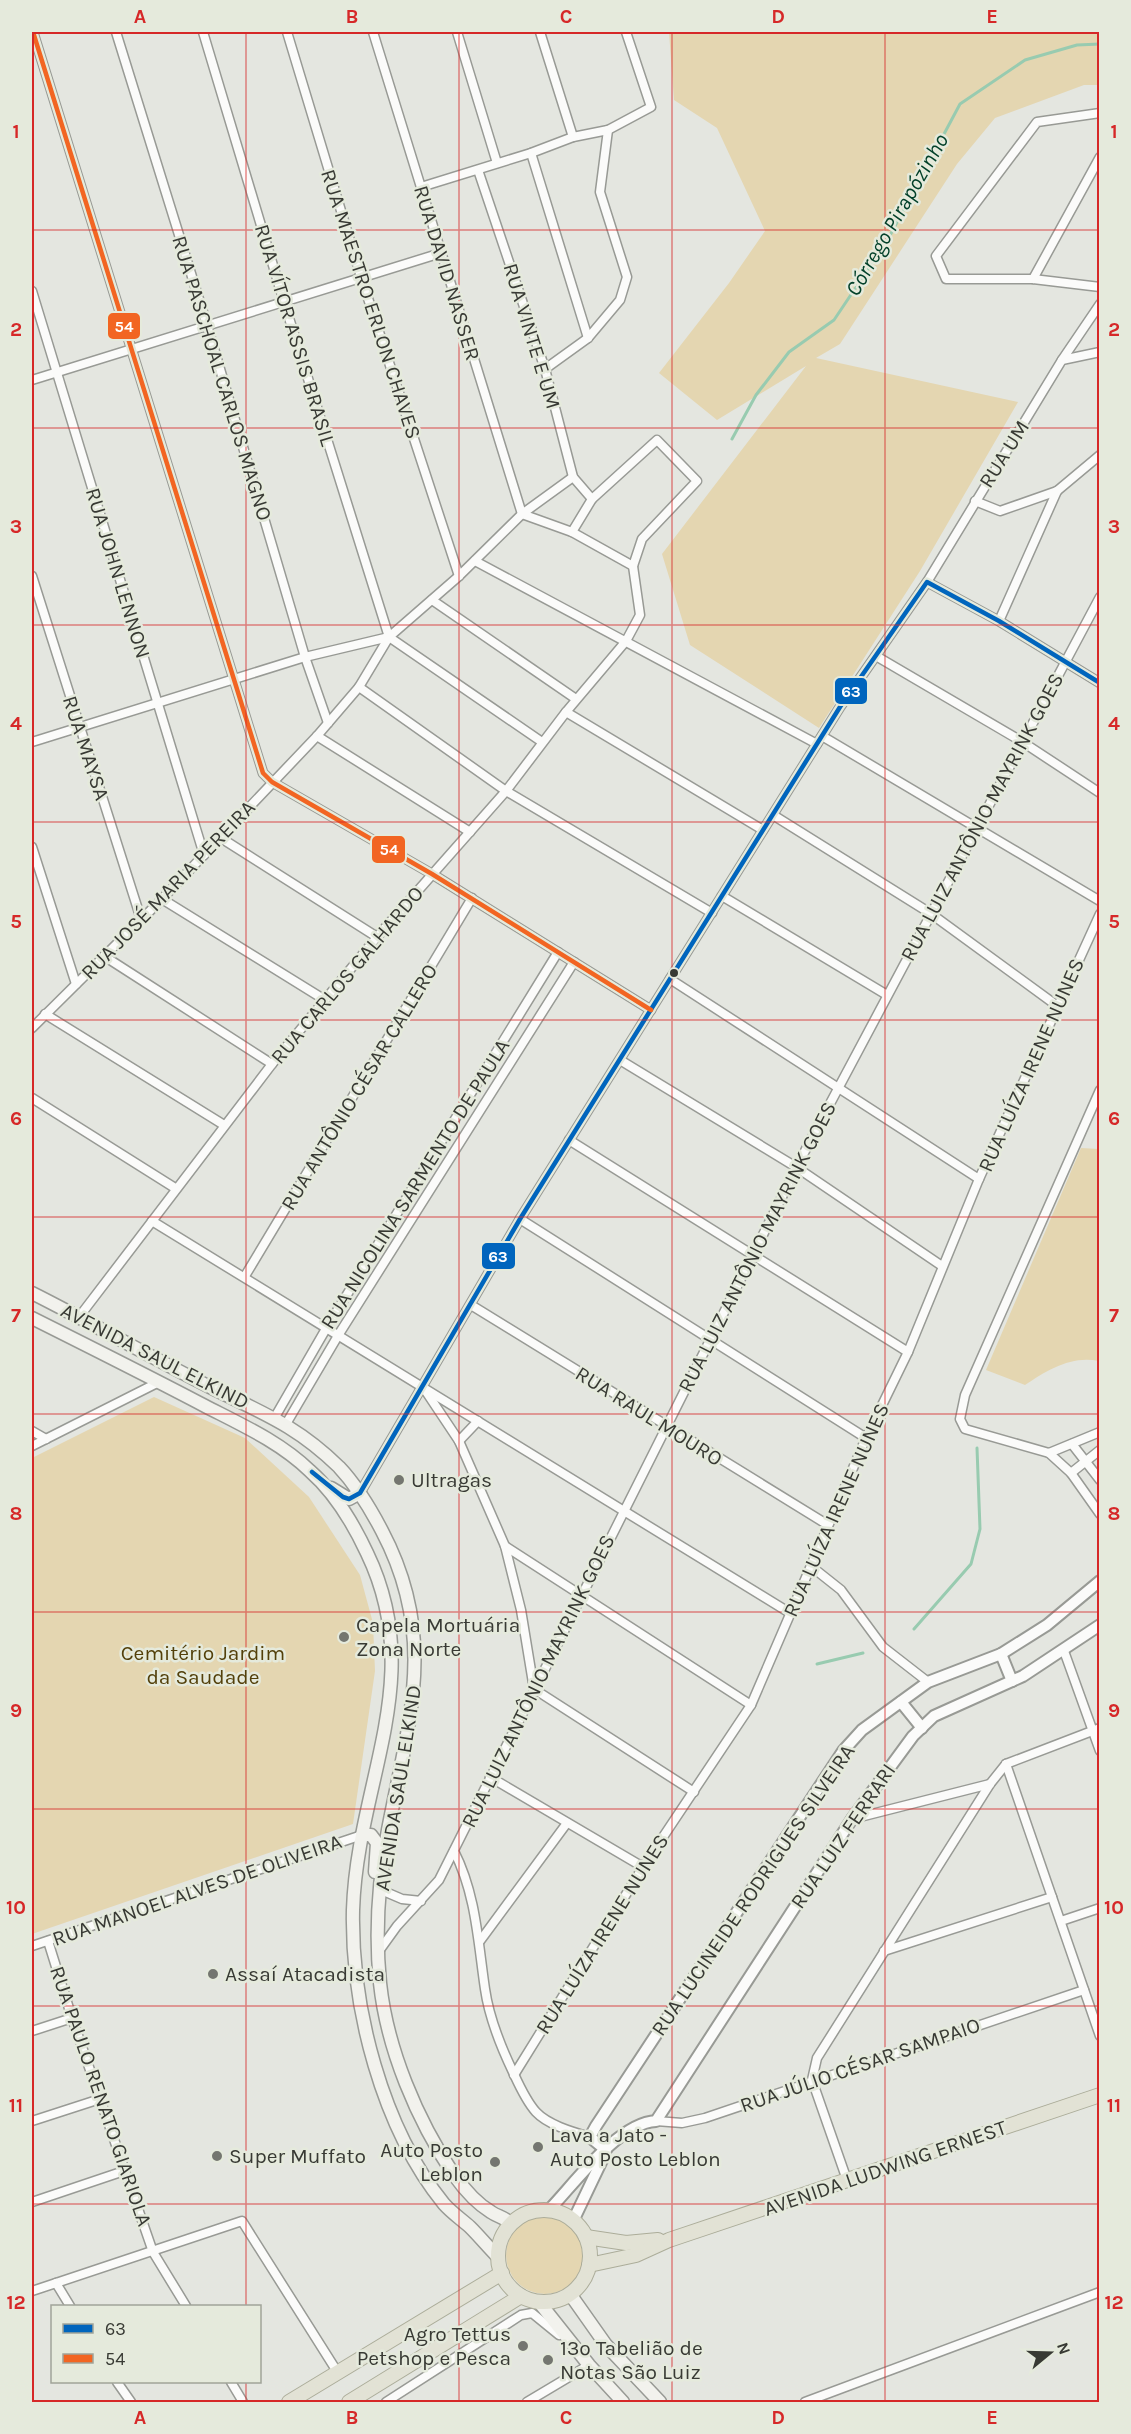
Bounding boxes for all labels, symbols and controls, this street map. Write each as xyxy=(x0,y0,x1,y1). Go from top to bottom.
text: A xyxy=(134,5,147,28)
text: B xyxy=(346,5,358,28)
text: C xyxy=(560,5,572,28)
text: D xyxy=(771,5,785,28)
text: E xyxy=(986,5,998,28)
text: 1 xyxy=(12,120,20,143)
text: 1 xyxy=(1110,120,1118,143)
water label: Córrego Pirapózinho xyxy=(840,129,954,301)
street label: RUA MAESTRO ERLON CHAVES xyxy=(316,166,426,442)
street label: RUA DAVID NASSER xyxy=(409,182,485,364)
street label: RUA VÍTOR ASSIS BRASIL xyxy=(250,221,340,449)
street label: RUA PASCHOAL CARLOS MAGNO xyxy=(167,233,277,523)
street label: RUA VINTE E UM xyxy=(498,260,566,412)
line badge: 54 xyxy=(107,312,141,340)
text: 54 xyxy=(115,317,134,336)
text: 2 xyxy=(10,318,22,341)
text: 2 xyxy=(1108,318,1120,341)
street label: RUA UM xyxy=(974,416,1034,492)
street label: RUA JOHN LENNON xyxy=(81,485,155,661)
text: 3 xyxy=(10,515,22,538)
text: 3 xyxy=(1108,515,1120,538)
street label: RUA LUIZ ANTÔNIO MAYRINK GOES xyxy=(896,669,1068,965)
line badge: 63 xyxy=(834,677,868,705)
text: 63 xyxy=(841,682,861,701)
street label: RUA MAYSA xyxy=(58,693,114,803)
text: 4 xyxy=(10,712,22,735)
text: 4 xyxy=(1108,712,1120,735)
street label: RUA JOSÉ MARIA PEREIRA xyxy=(76,795,260,985)
line badge: 54 xyxy=(371,835,406,864)
text: 54 xyxy=(380,840,399,859)
street label: RUA CARLOS GALHARDO xyxy=(266,881,428,1069)
text: 5 xyxy=(10,910,22,933)
text: 5 xyxy=(1108,910,1120,933)
street label: RUA LUÍZA IRENE NUNES xyxy=(973,955,1089,1175)
street label: RUA ANTÔNIO CÉSAR CALLERO xyxy=(276,960,442,1214)
unlabelled marker xyxy=(668,967,680,979)
street label: RUA NICOLINA SARMENTO DE PAULA xyxy=(315,1035,515,1333)
street label: RUA LUIZ ANTÔNIO MAYRINK GOES xyxy=(673,1098,841,1396)
text: 6 xyxy=(10,1107,22,1130)
text: 6 xyxy=(1108,1107,1120,1130)
line badge: 63 xyxy=(481,1242,516,1270)
text: 63 xyxy=(488,1247,508,1266)
street label: AVENIDA SAUL ELKIND xyxy=(57,1298,253,1414)
text: 7 xyxy=(11,1304,21,1327)
text: 7 xyxy=(1109,1304,1119,1327)
street label: RUA RAUL MOURO xyxy=(571,1361,727,1471)
street label: RUA LUÍZA IRENE NUNES xyxy=(778,1400,894,1620)
place label: Ultragas xyxy=(411,1468,492,1492)
marker: Ultragas xyxy=(392,1473,406,1487)
text: 8 xyxy=(10,1502,22,1525)
text: 8 xyxy=(1108,1502,1120,1525)
street label: RUA LUIZ ANTÔNIO MAYRINK GOES xyxy=(456,1531,620,1831)
place label: Capela Mortuária Zona Norte xyxy=(356,1613,520,1661)
marker: Capela Mortuária Zona Norte xyxy=(337,1630,351,1644)
park label: Cemitério Jardim da Saudade xyxy=(121,1641,285,1689)
street label: AVENIDA SAUL ELKIND xyxy=(370,1683,426,1893)
text: 9 xyxy=(10,1699,22,1722)
text: 9 xyxy=(1108,1699,1120,1722)
street label: RUA LUCINEIDE RODRIGUES SILVEIRA xyxy=(646,1740,860,2040)
street label: RUA LUIZ FERRARI xyxy=(786,1759,900,1913)
street label: RUA MANOEL ALVES DE OLIVEIRA xyxy=(49,1829,345,1951)
street label: RUA LUÍZA IRENE NUNES xyxy=(531,1830,673,2038)
text: 10 xyxy=(6,1896,26,1919)
text: 10 xyxy=(1104,1896,1124,1919)
place label: Assaí Atacadista xyxy=(225,1962,385,1986)
street label: RUA PAULO RENATO GIARIOLA xyxy=(45,1963,157,2229)
marker: Assaí Atacadista xyxy=(206,1967,220,1981)
street label: RUA JÚLIO CÉSAR SAMPAIO xyxy=(737,2013,983,2117)
text: 11 xyxy=(9,2094,23,2117)
text: 11 xyxy=(1107,2094,1121,2117)
street label: AVENIDA LUDWING ERNEST xyxy=(760,2115,1010,2221)
place label: Lava a Jato - Auto Posto Leblon xyxy=(550,2123,721,2171)
place label: Auto Posto Leblon xyxy=(380,2138,483,2186)
marker: Lava a Jato - Auto Posto Leblon xyxy=(531,2140,545,2154)
place label: Super Muffato xyxy=(229,2144,366,2168)
marker: Super Muffato xyxy=(210,2149,224,2163)
marker: Auto Posto Leblon xyxy=(488,2155,502,2169)
text: 12 xyxy=(6,2291,26,2314)
text: 12 xyxy=(1104,2291,1124,2314)
legend xyxy=(51,2305,261,2383)
text: 63 xyxy=(105,2318,126,2340)
place label: Agro Tettus Petshop e Pesca xyxy=(357,2322,511,2370)
north arrow xyxy=(1020,2323,1080,2383)
place label: 13º Tabelião de Notas São Luiz xyxy=(560,2336,703,2384)
marker: Agro Tettus Petshop e Pesca xyxy=(516,2339,530,2353)
text: N xyxy=(1053,2340,1075,2357)
text: 54 xyxy=(105,2348,125,2370)
marker: 13º Tabelião de Notas São Luiz xyxy=(541,2353,555,2367)
text: A xyxy=(134,2406,147,2429)
text: B xyxy=(346,2406,358,2429)
text: C xyxy=(560,2406,572,2429)
text: D xyxy=(771,2406,785,2429)
text: E xyxy=(986,2406,998,2429)

